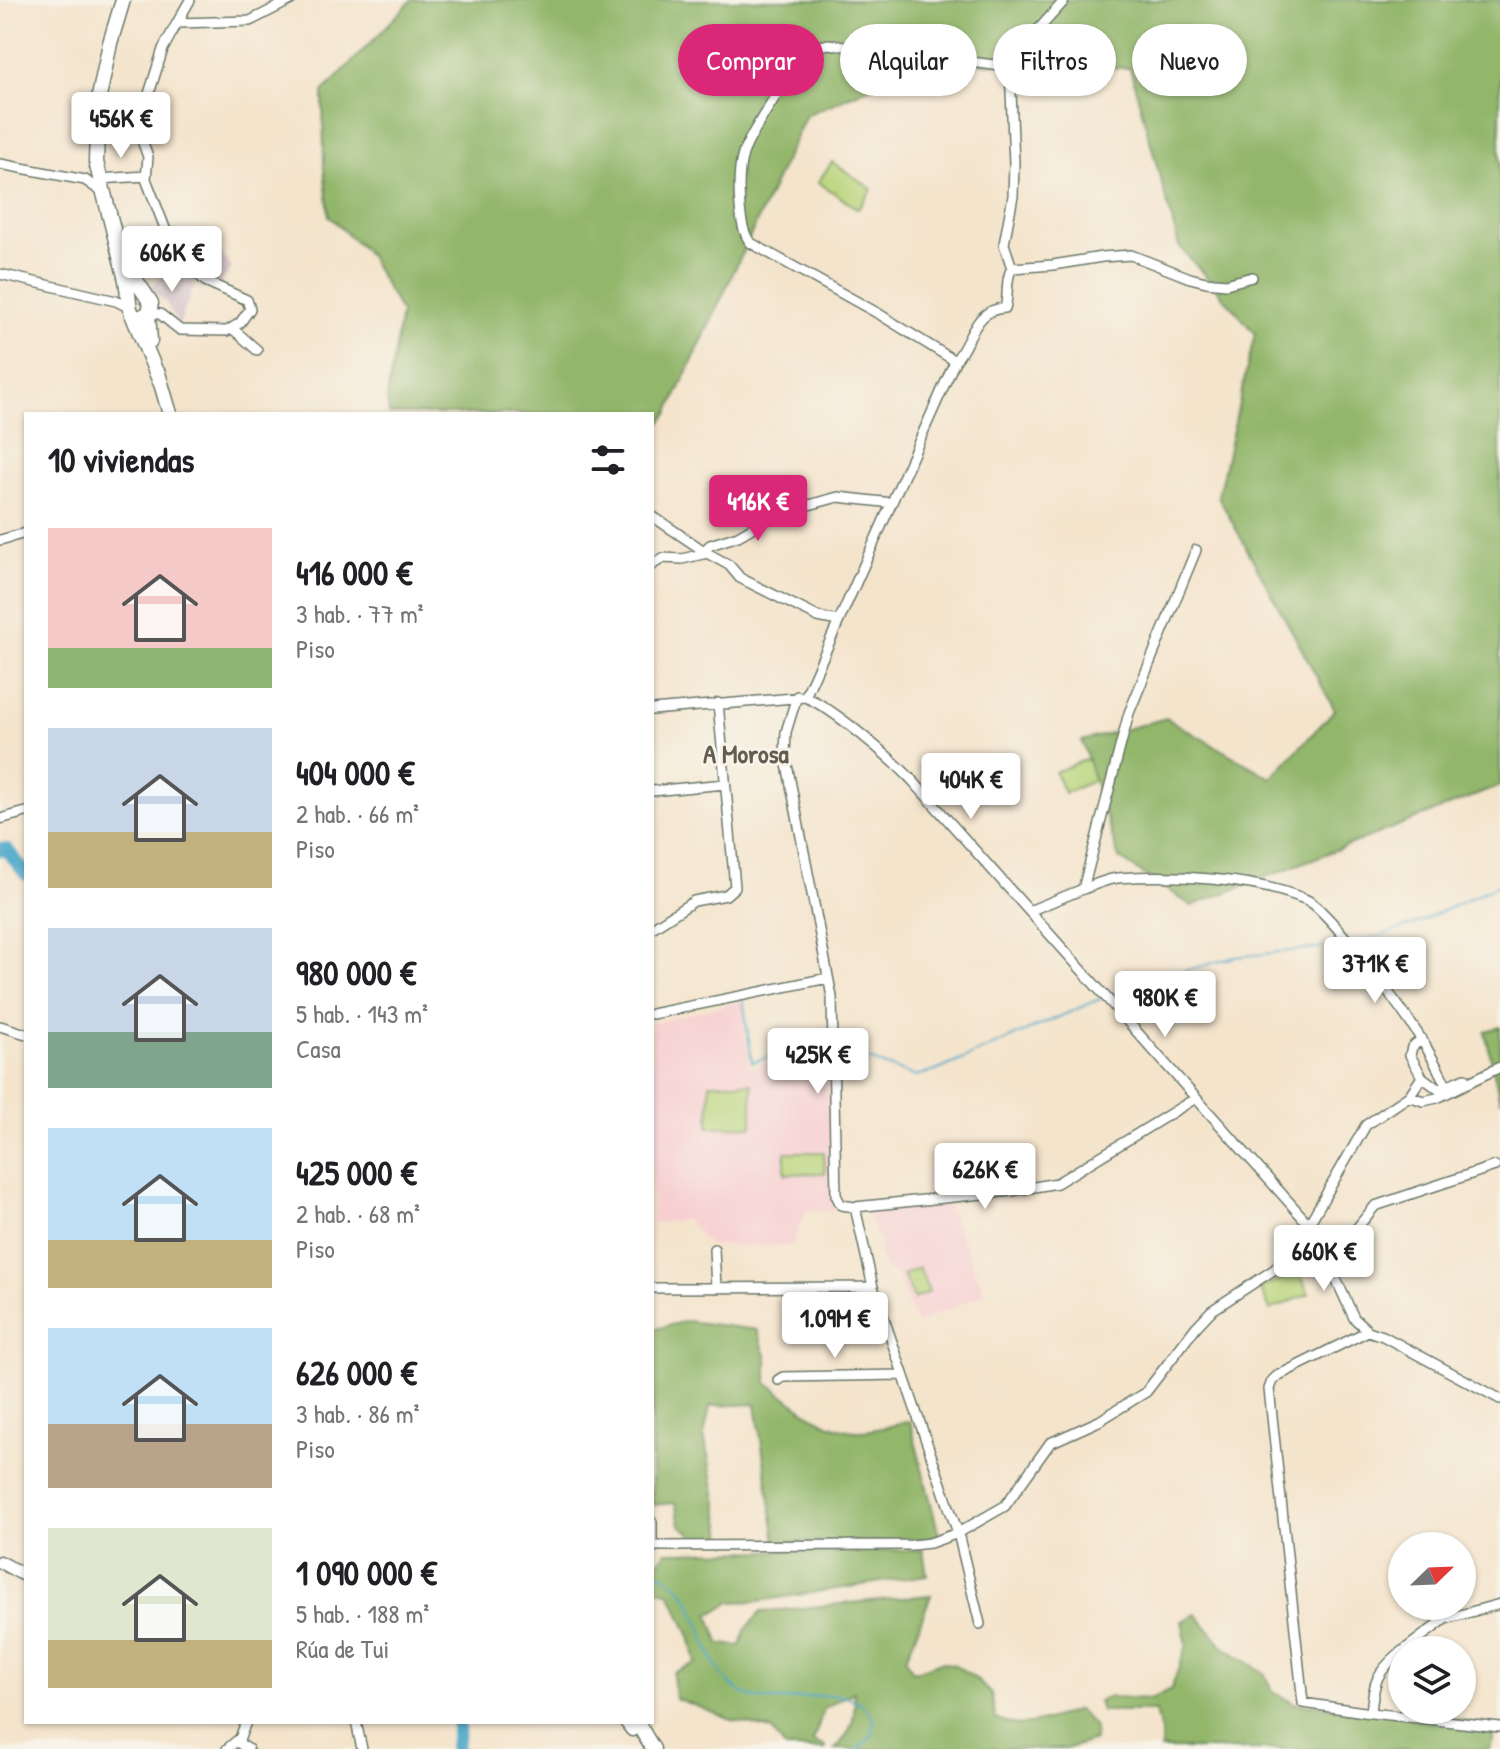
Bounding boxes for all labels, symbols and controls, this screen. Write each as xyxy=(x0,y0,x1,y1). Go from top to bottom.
chip: Comprar xyxy=(678,24,824,96)
chip: Alquilar xyxy=(840,24,977,96)
chip: Filtros xyxy=(993,24,1116,96)
chip: Nuevo xyxy=(1132,24,1247,96)
pin: 456K € xyxy=(56,92,186,160)
text: 456K € xyxy=(89,100,153,135)
pin: 606K € xyxy=(107,226,237,294)
text: 606K € xyxy=(140,234,204,269)
text: 10 viviendas xyxy=(48,437,194,483)
icon: filters xyxy=(586,438,630,482)
pin: 416K € xyxy=(693,475,823,543)
text: 416K € xyxy=(727,483,789,518)
text: 416 000 € xyxy=(296,550,412,596)
icon: home xyxy=(112,560,208,656)
text: 3 hab. · 77 m² xyxy=(296,596,424,631)
text: Piso xyxy=(296,631,335,666)
district label: A Morosa xyxy=(703,736,789,771)
text: 404 000 € xyxy=(296,750,414,796)
pin: 404K € xyxy=(906,753,1036,821)
icon: home xyxy=(112,760,208,856)
text: 404K € xyxy=(939,761,1003,796)
text: 2 hab. · 66 m² xyxy=(296,796,419,831)
text: Piso xyxy=(296,831,335,866)
pin: 371K € xyxy=(1310,937,1440,1005)
text: 371K € xyxy=(1342,945,1408,980)
text: 980 000 € xyxy=(296,950,416,996)
icon: home xyxy=(112,960,208,1056)
pin: 980K € xyxy=(1100,971,1230,1039)
text: 980K € xyxy=(1133,979,1197,1014)
text: 5 hab. · 143 m² xyxy=(296,996,428,1031)
pin: 425K € xyxy=(753,1028,883,1096)
text: Casa xyxy=(296,1031,341,1066)
text: 425K € xyxy=(785,1036,851,1071)
pin: 626K € xyxy=(920,1143,1050,1211)
text: 425 000 € xyxy=(296,1150,417,1196)
text: 626K € xyxy=(952,1151,1018,1186)
icon: home xyxy=(112,1160,208,1256)
text: 2 hab. · 68 m² xyxy=(296,1196,420,1231)
pin: 660K € xyxy=(1259,1225,1389,1293)
text: Piso xyxy=(296,1231,335,1266)
text: 660K € xyxy=(1292,1233,1356,1268)
pin: 1.09M € xyxy=(761,1292,909,1360)
text: 1.09M € xyxy=(800,1300,870,1335)
text: 626 000 € xyxy=(296,1350,417,1396)
icon: home xyxy=(112,1360,208,1456)
text: 3 hab. · 86 m² xyxy=(296,1396,419,1431)
text: Piso xyxy=(296,1431,335,1466)
north arrow xyxy=(1388,1532,1476,1620)
map controls xyxy=(1388,1532,1476,1724)
text: 1 090 000 € xyxy=(296,1550,437,1596)
icon: home xyxy=(112,1560,208,1656)
text: 5 hab. · 188 m² xyxy=(296,1596,429,1631)
text: Rúa de Tui xyxy=(296,1631,389,1666)
button: layers xyxy=(1388,1636,1476,1724)

